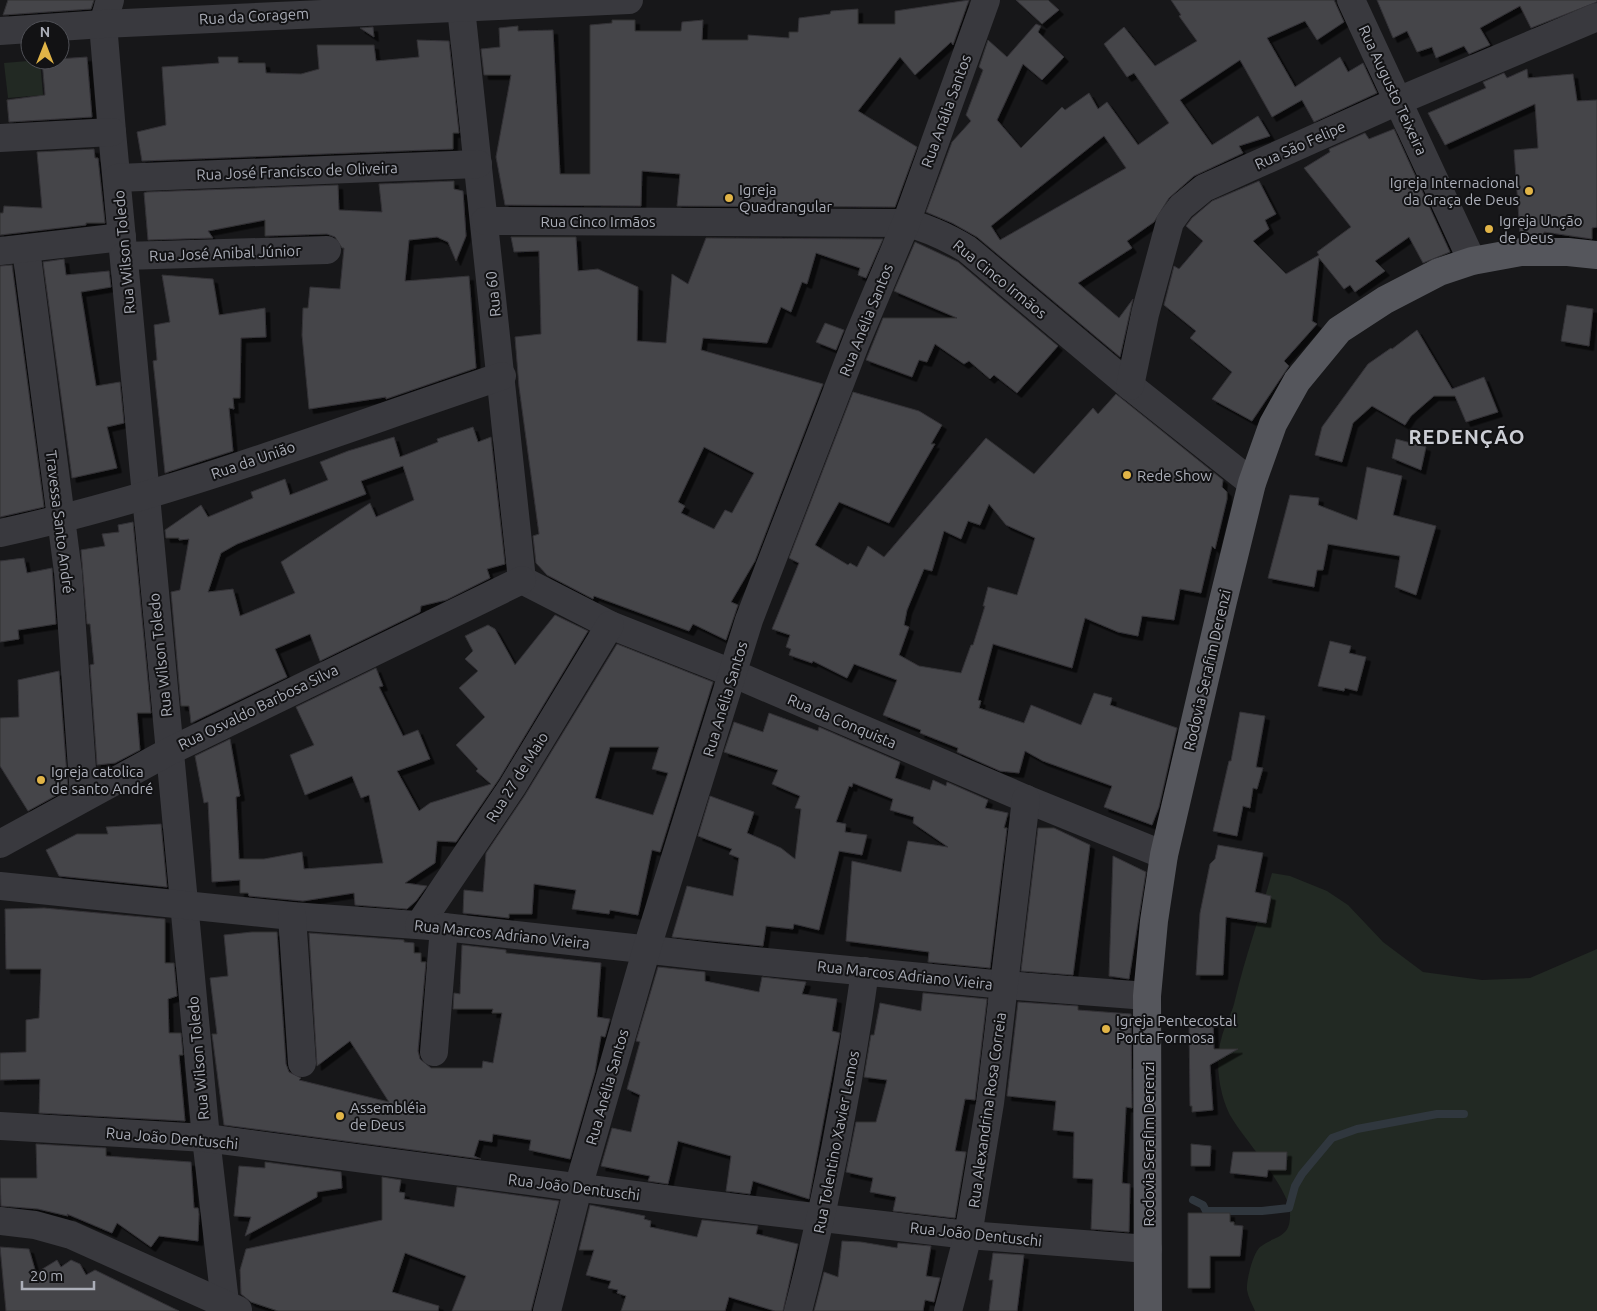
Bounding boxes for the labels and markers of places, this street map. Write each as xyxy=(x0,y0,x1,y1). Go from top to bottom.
place label: Igreja Internacional da Graça de Deus xyxy=(1390,174,1519,208)
place label: Igreja Quadrangular xyxy=(739,181,832,215)
marker: Igreja Internacional da Graça de Deus xyxy=(1523,185,1535,197)
marker: Igreja Quadrangular xyxy=(723,192,735,204)
place label: Igreja Unção de Deus xyxy=(1499,212,1582,246)
marker: Igreja Unção de Deus xyxy=(1483,223,1495,235)
place label: Rede Show xyxy=(1137,467,1212,484)
marker: Rede Show xyxy=(1121,469,1133,481)
place label: Igreja catolica de santo André xyxy=(51,763,153,797)
marker: Igreja catolica de santo André xyxy=(35,774,47,786)
place label: Igreja Pentecostal Porta Formosa xyxy=(1116,1012,1237,1046)
marker: Igreja Pentecostal Porta Formosa xyxy=(1100,1023,1112,1035)
place label: Assembléia de Deus xyxy=(350,1099,427,1133)
marker: Assembléia de Deus xyxy=(334,1110,346,1122)

